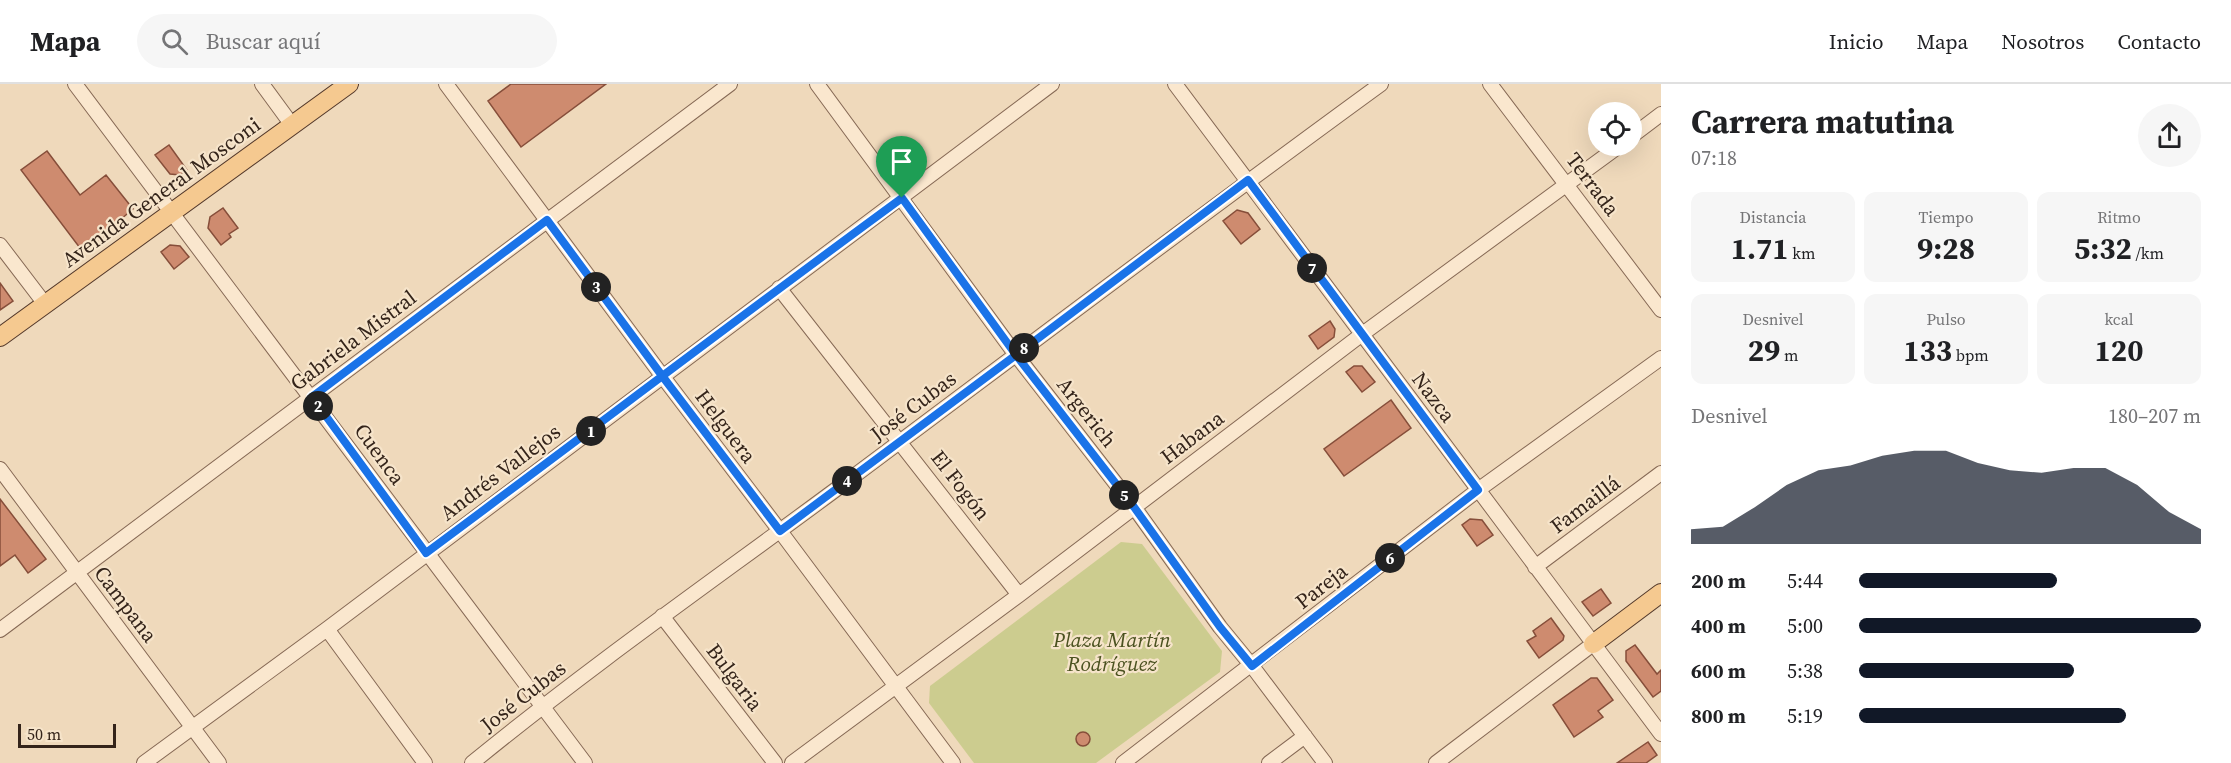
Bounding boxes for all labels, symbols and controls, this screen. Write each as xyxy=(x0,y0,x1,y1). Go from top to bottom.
search box xyxy=(137,14,557,68)
text: Mapa xyxy=(30,22,101,60)
icon: search xyxy=(158,25,191,58)
text: Buscar aquí xyxy=(206,26,321,56)
text: Inicio xyxy=(1829,27,1883,56)
text: Mapa xyxy=(1916,27,1968,56)
text: Nosotros xyxy=(2001,27,2084,56)
text: Contacto xyxy=(2117,27,2201,56)
text: Carrera matutina xyxy=(1691,99,1954,144)
map controls xyxy=(1588,102,1642,156)
button: locate xyxy=(1588,102,1642,156)
button: share xyxy=(2138,104,2201,167)
street label: Avenida General Mosconi xyxy=(56,110,266,274)
pin xyxy=(876,136,927,198)
text: 07:18 xyxy=(1691,144,1737,172)
icon: arrive xyxy=(885,145,918,178)
street label: Terrada xyxy=(1560,146,1627,222)
text: Distancia xyxy=(1740,206,1806,228)
text: Tiempo xyxy=(1919,206,1973,228)
text: Ritmo xyxy=(2097,206,2141,228)
text: 1.71 xyxy=(1731,228,1788,269)
text: 9:28 xyxy=(1917,228,1975,269)
text: 5:32 xyxy=(2074,228,2132,269)
text: km xyxy=(1788,242,1815,264)
text: /km xyxy=(2132,242,2164,264)
pin: 7 xyxy=(1297,253,1327,283)
text: 7 xyxy=(1308,257,1316,279)
pin: 3 xyxy=(581,272,611,302)
text: 3 xyxy=(592,276,600,298)
street label: Gabriela Mistral xyxy=(284,283,422,397)
text: Desnivel xyxy=(1742,308,1804,330)
text: Pulso xyxy=(1926,308,1966,330)
text: kcal xyxy=(2104,308,2134,330)
text: 29 xyxy=(1748,330,1780,371)
text: 133 xyxy=(1903,330,1952,371)
text: 120 xyxy=(2095,330,2143,371)
pin: 8 xyxy=(1009,333,1039,363)
text: 8 xyxy=(1020,337,1028,359)
text: m xyxy=(1780,344,1798,366)
text: bpm xyxy=(1952,344,1989,366)
street label: José Cubas xyxy=(863,364,962,449)
street label: Nazca xyxy=(1405,366,1463,428)
street label: Argerich xyxy=(1050,371,1124,453)
street label: Helguera xyxy=(689,383,764,469)
pin: 2 xyxy=(303,391,333,421)
text: 2 xyxy=(314,395,322,417)
text: Desnivel xyxy=(1691,402,1768,430)
text: 180–207 m xyxy=(2108,402,2201,430)
street label: Habana xyxy=(1154,403,1230,471)
pin: 1 xyxy=(576,416,606,446)
street label: Cuenca xyxy=(348,417,412,491)
street label: Andrés Vallejos xyxy=(434,417,566,527)
text: 1 xyxy=(587,420,595,442)
street label: El Fogón xyxy=(924,444,998,526)
pin: 4 xyxy=(832,466,862,496)
street label: Famaillá xyxy=(1544,468,1626,540)
text: 4 xyxy=(843,470,851,492)
pin: 5 xyxy=(1109,480,1139,510)
text: 5 xyxy=(1120,484,1128,506)
pin: 6 xyxy=(1375,543,1405,573)
text: 6 xyxy=(1386,547,1394,569)
street label: Pareja xyxy=(1289,556,1353,616)
street label: Campana xyxy=(88,560,164,648)
text: 200 m xyxy=(1691,567,1746,595)
text: 5:44 xyxy=(1787,567,1823,595)
text: 400 m xyxy=(1691,612,1746,640)
text: 5:00 xyxy=(1787,612,1823,640)
park label: Plaza Martín Rodríguez xyxy=(1052,625,1171,678)
street label: Bulgaria xyxy=(700,637,770,717)
street label: José Cubas xyxy=(474,654,572,739)
text: 600 m xyxy=(1691,657,1746,685)
text: 5:38 xyxy=(1787,657,1823,685)
text: 800 m xyxy=(1691,702,1746,730)
text: 5:19 xyxy=(1787,702,1823,730)
scale bar xyxy=(18,721,116,748)
text: 50 m xyxy=(27,723,61,745)

